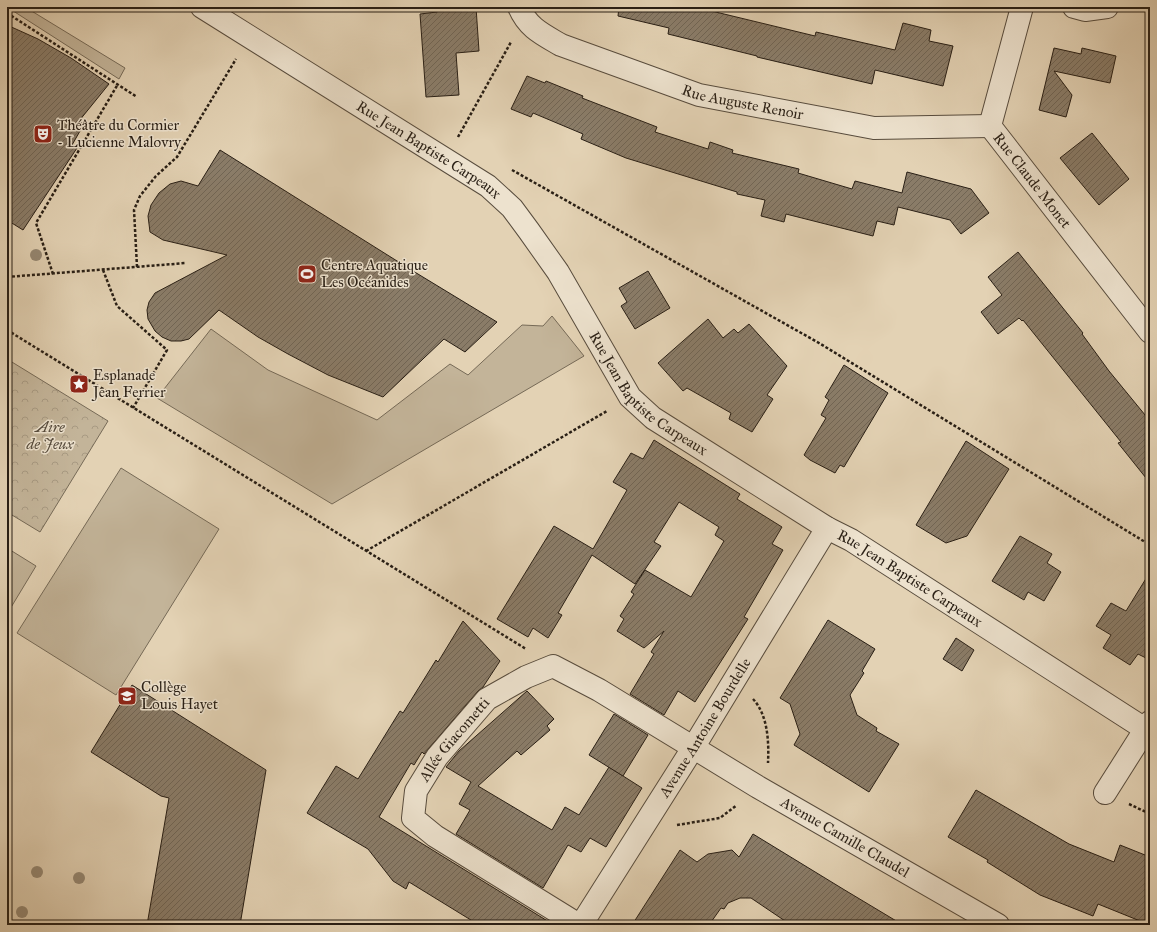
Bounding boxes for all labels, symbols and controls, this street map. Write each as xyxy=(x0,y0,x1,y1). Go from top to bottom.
street label: Rue Auguste Renoir xyxy=(679,81,805,124)
street label: Rue Jean Baptiste Carpeaux xyxy=(353,97,505,203)
place label: Théâtre du Cormier - Lucienne Malovry xyxy=(57,116,182,151)
theatre icon: Théâtre du Cormier - Lucienne Malovry xyxy=(32,123,54,145)
street label: Rue Claude Monet xyxy=(989,129,1075,232)
place label: Centre Aquatique Les Océanides xyxy=(321,256,428,291)
sports icon: Centre Aquatique Les Océanides xyxy=(296,263,318,285)
street label: Rue Jean Baptiste Carpeaux xyxy=(585,328,711,459)
place label: Esplanade Jean Ferrier xyxy=(91,366,166,402)
place icon: Esplanade Jean Ferrier xyxy=(68,373,90,395)
park label: Aire de Jeux xyxy=(25,418,74,453)
street label: Rue Jean Baptiste Carpeaux xyxy=(835,526,986,631)
street label: Avenue Antoine Bourdelle xyxy=(655,655,755,802)
place label: Collège Louis Hayet xyxy=(141,678,219,713)
school or university icon: Collège Louis Hayet xyxy=(116,685,138,707)
street label: Allée Giacometti xyxy=(414,694,493,786)
street label: Avenue Camille Claudel xyxy=(777,792,914,882)

